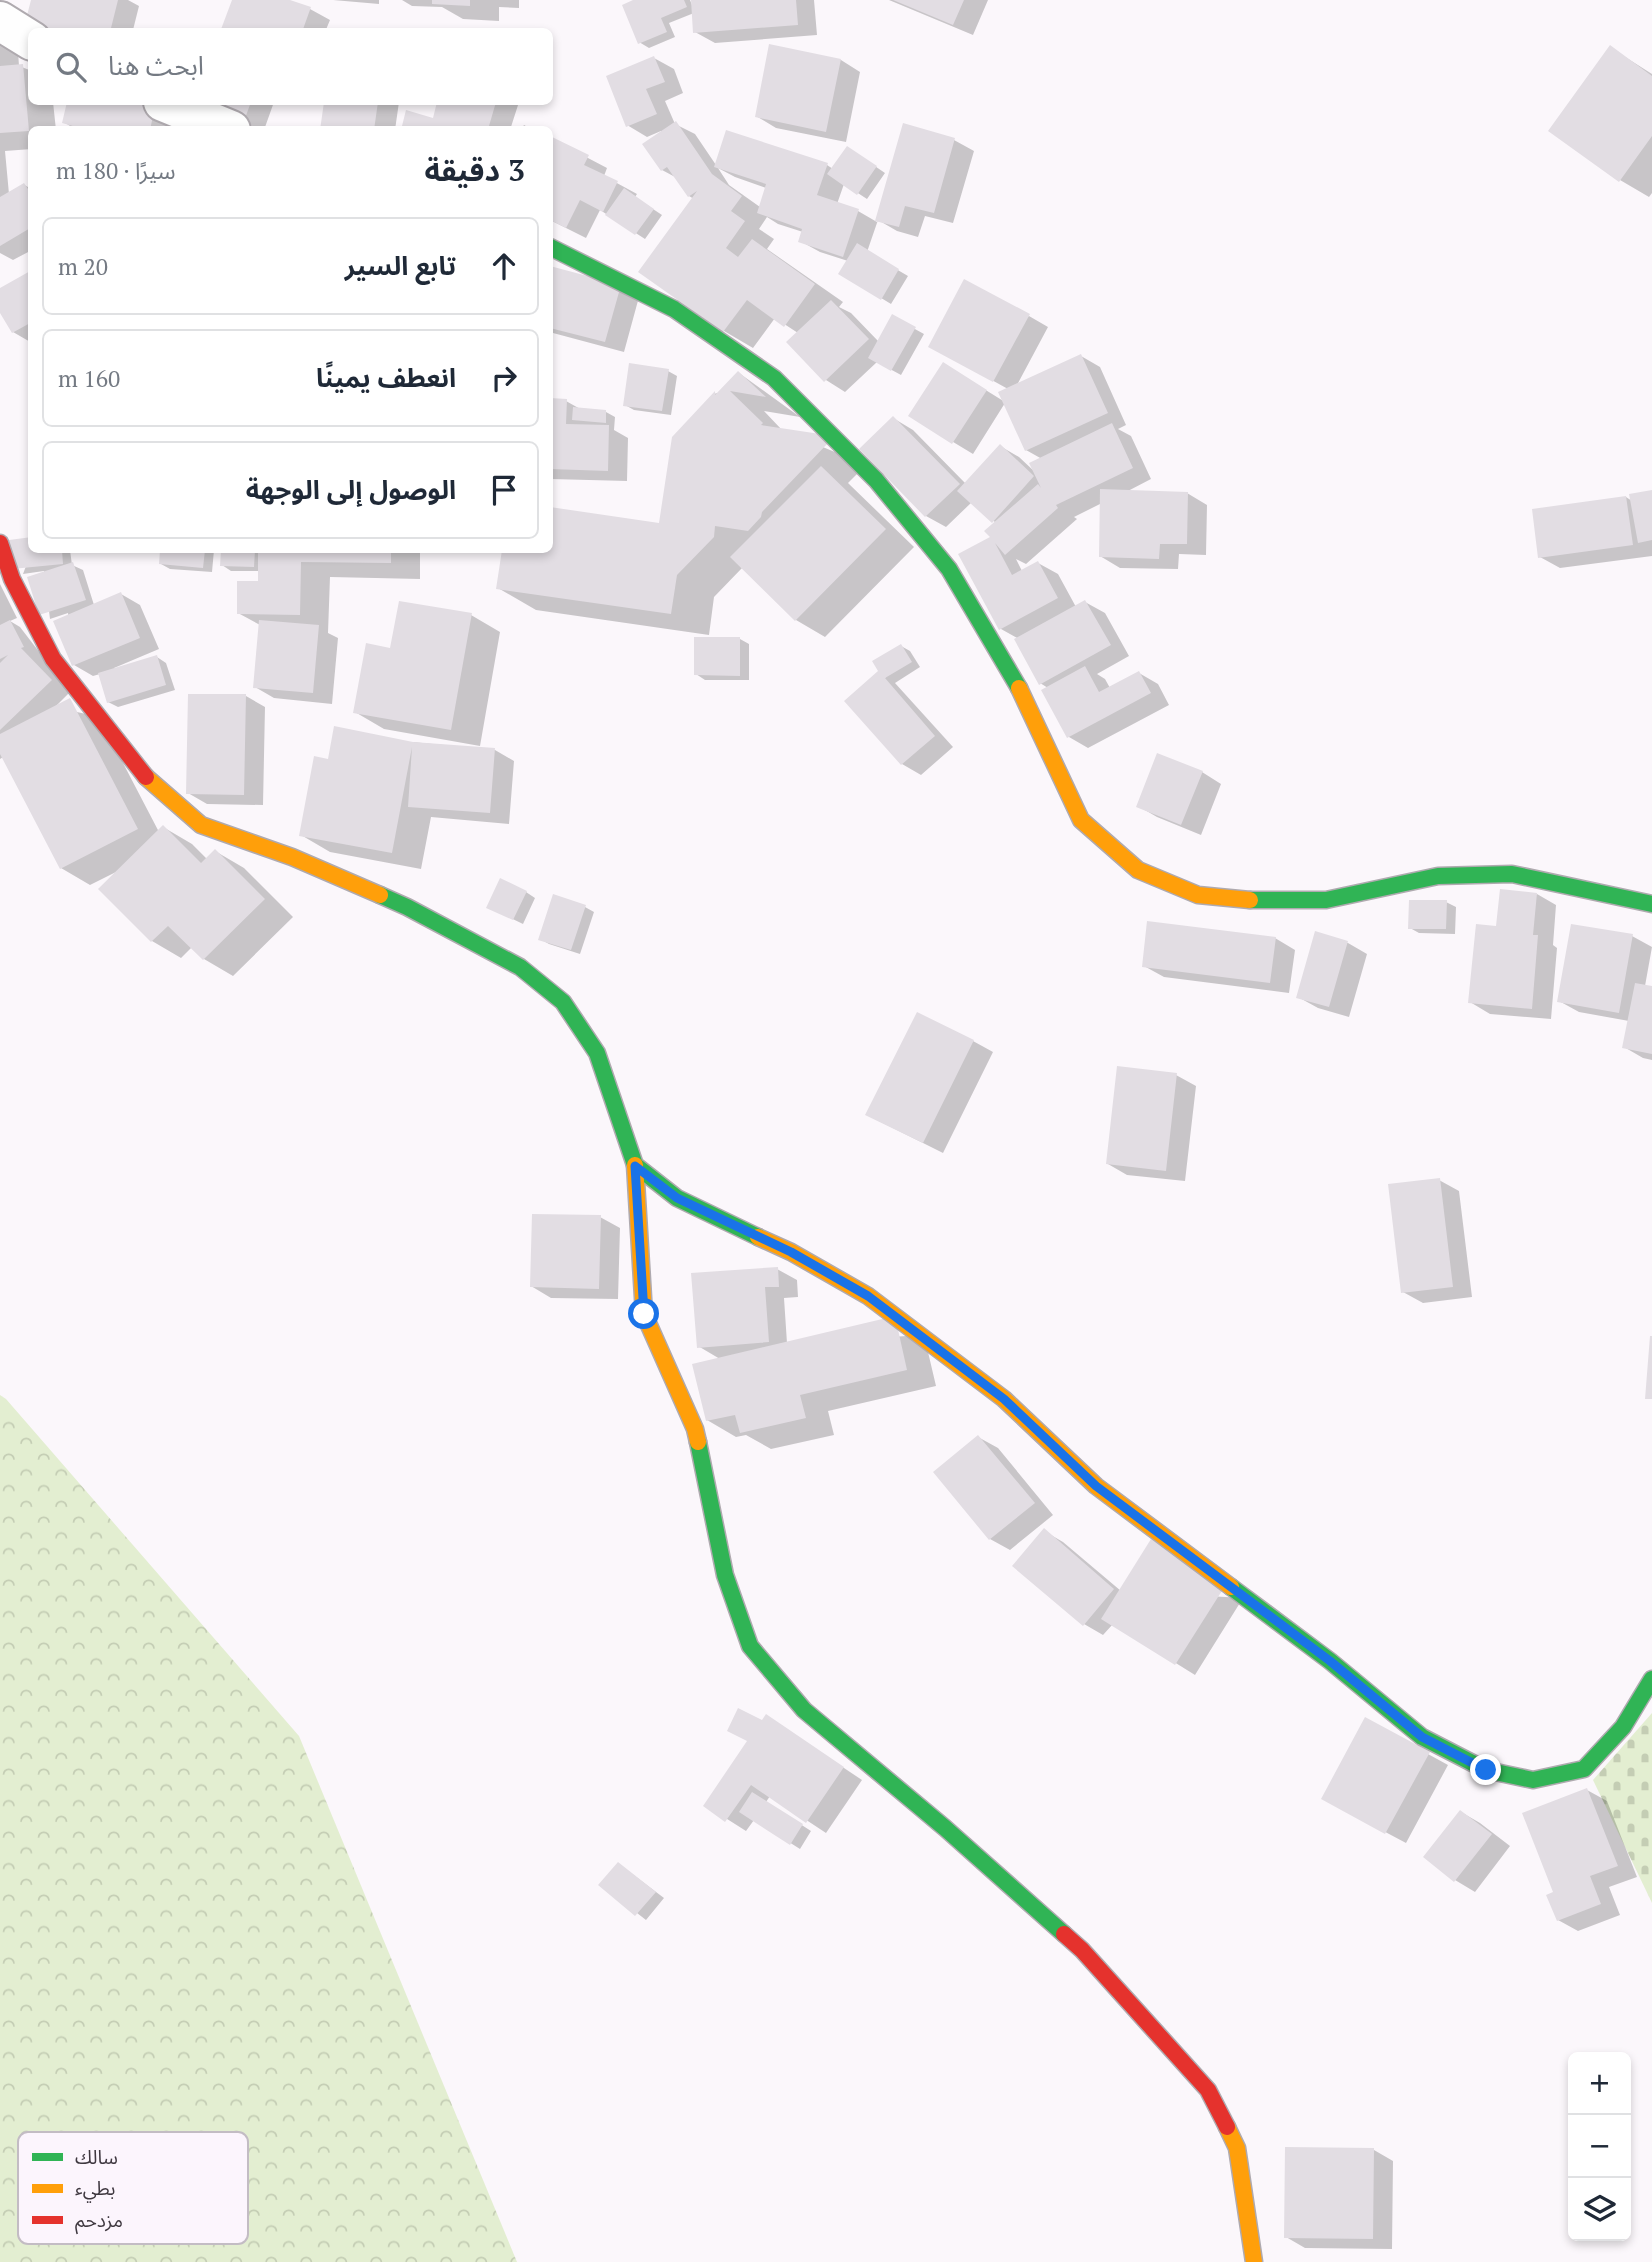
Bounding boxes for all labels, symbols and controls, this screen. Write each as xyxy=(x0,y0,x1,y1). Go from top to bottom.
search box xyxy=(28,28,553,105)
icon: search xyxy=(52,48,90,86)
text: ابحث هنا xyxy=(108,48,204,82)
text: 3 دقيقة xyxy=(424,150,525,190)
text: سيرًا · 180 m xyxy=(56,155,176,186)
icon: ahead xyxy=(485,247,523,285)
text: تابع السير xyxy=(345,248,456,282)
text: 20 m xyxy=(58,251,108,282)
icon: right xyxy=(485,359,523,397)
text: انعطف يمينًا xyxy=(316,360,456,394)
text: 160 m xyxy=(58,363,120,394)
icon: arrive xyxy=(485,471,523,509)
text: الوصول إلى الوجهة xyxy=(246,472,456,506)
route start xyxy=(628,1298,659,1329)
route end xyxy=(1470,1754,1501,1785)
map controls xyxy=(1568,2052,1631,2241)
button: + xyxy=(1568,2052,1631,2115)
button: − xyxy=(1568,2115,1631,2178)
legend xyxy=(18,2132,248,2244)
text: سالك xyxy=(75,2144,118,2169)
text: بطيء xyxy=(75,2175,115,2203)
button: layers xyxy=(1568,2178,1631,2241)
text: مزدحم xyxy=(75,2207,123,2235)

